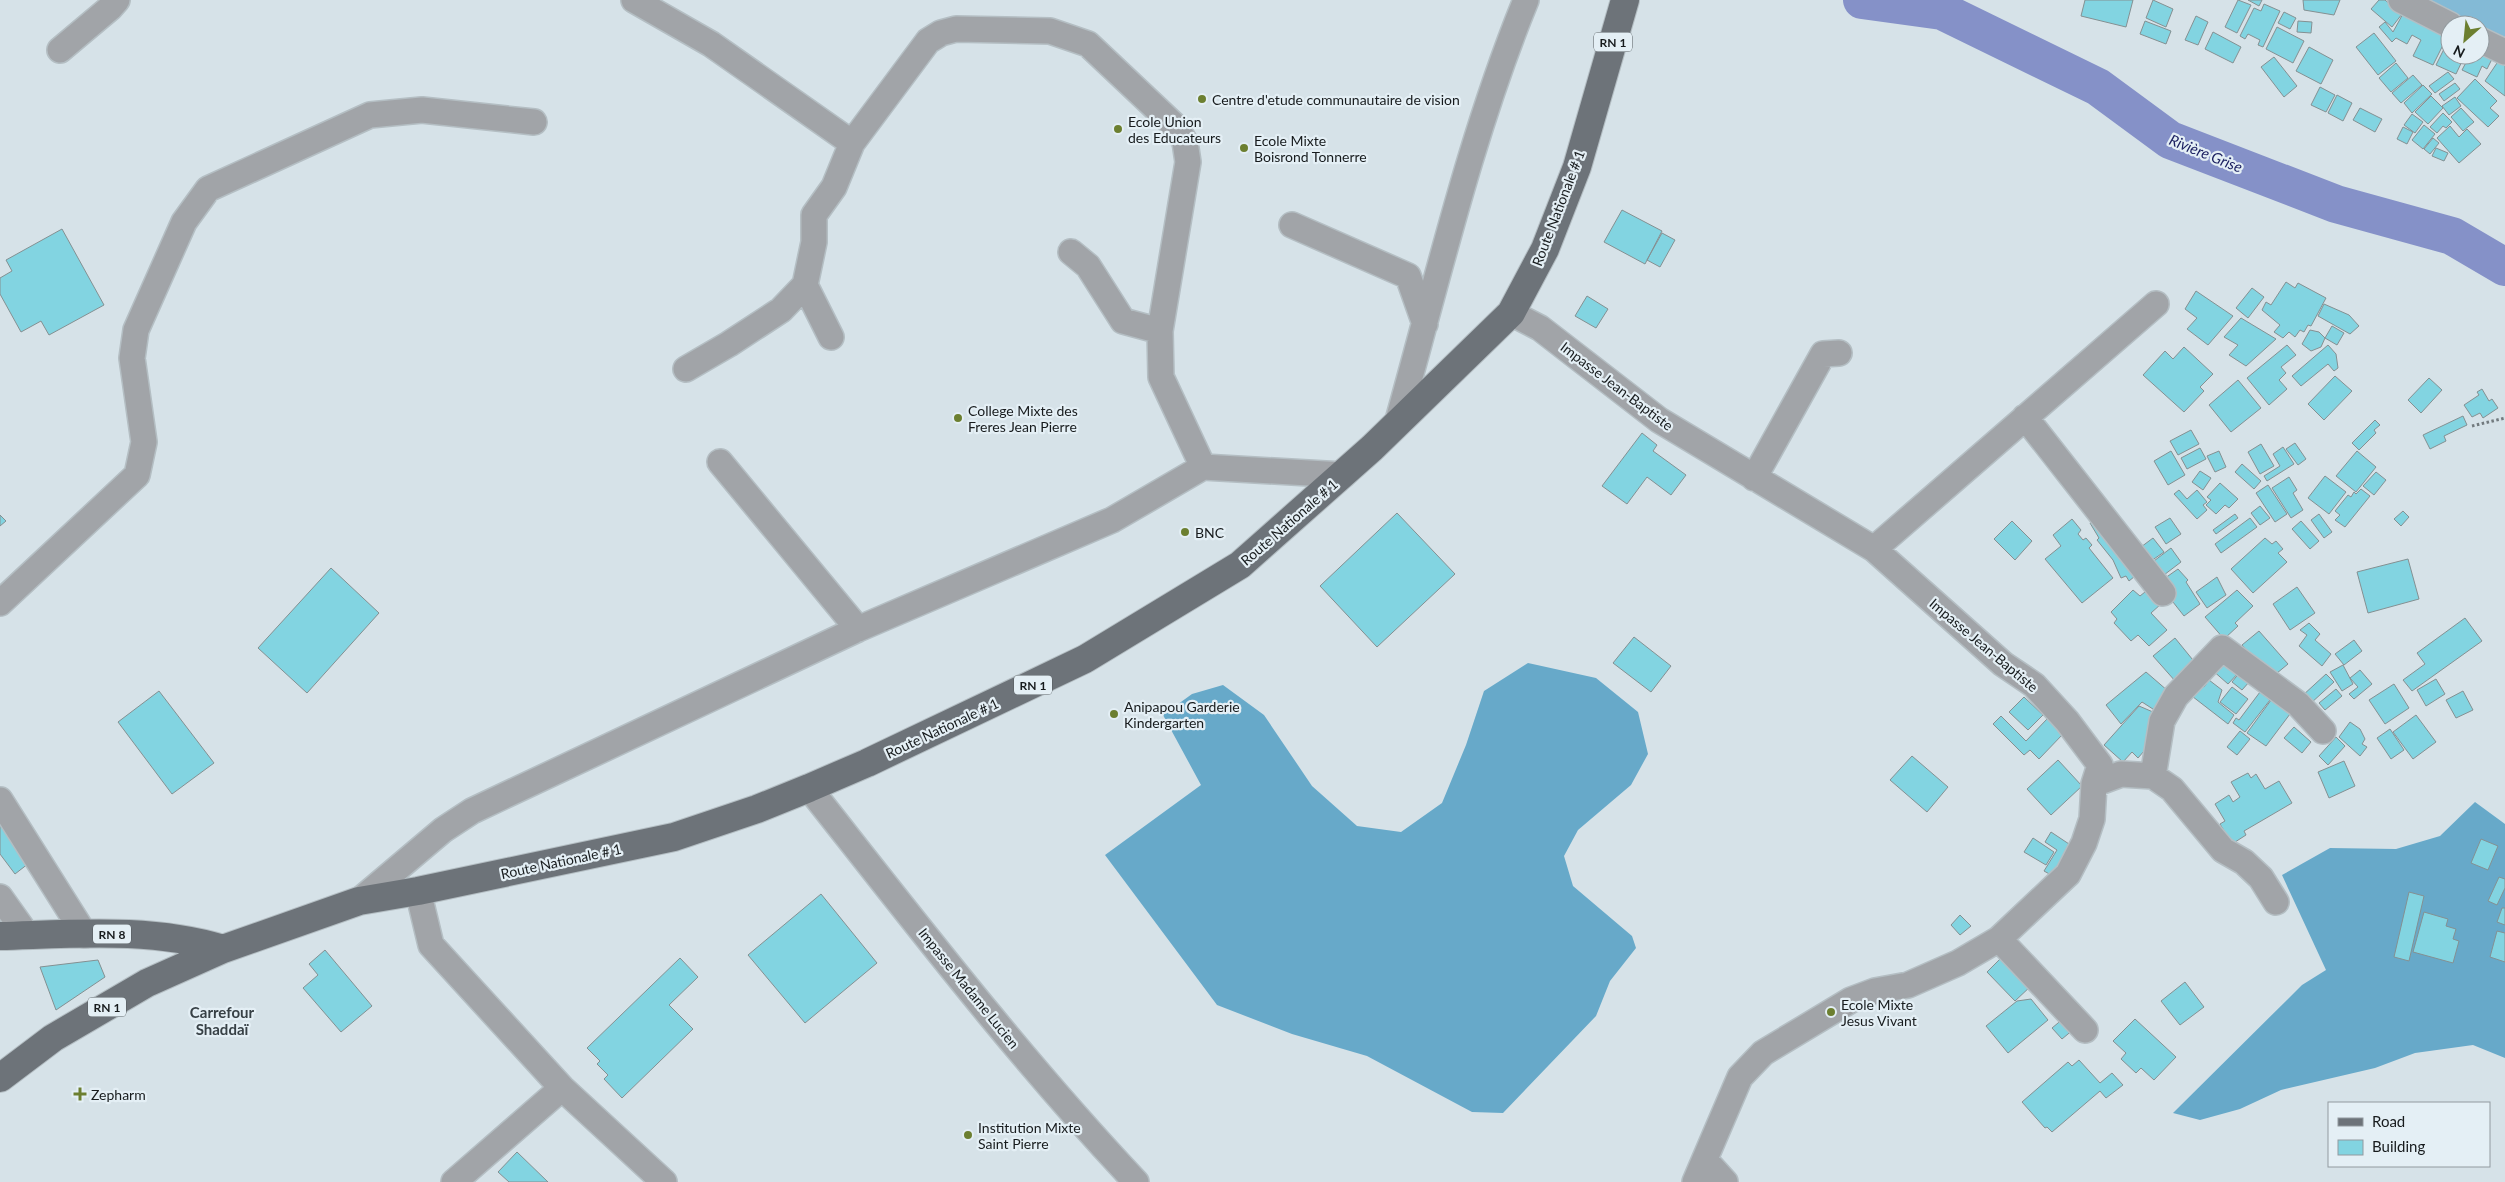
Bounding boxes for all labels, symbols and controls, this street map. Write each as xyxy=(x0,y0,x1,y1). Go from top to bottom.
north arrow xyxy=(2440,15,2490,65)
road number: RN 1 xyxy=(1594,32,1632,52)
text: N xyxy=(2450,42,2468,62)
place label: Centre d'etude communautaire de vision xyxy=(1212,91,1460,108)
marker: Centre d'etude communautaire de vision xyxy=(1196,93,1208,105)
place label: Ecole Union des Educateurs xyxy=(1128,113,1221,146)
marker: Ecole Union des Educateurs xyxy=(1112,123,1124,135)
water label: Rivière Grise xyxy=(2167,130,2245,176)
place label: Ecole Mixte Boisrond Tonnerre xyxy=(1254,132,1367,165)
marker: Ecole Mixte Boisrond Tonnerre xyxy=(1238,142,1250,154)
street label: Route Nationale # 1 xyxy=(1528,148,1588,268)
street label: Impasse Jean-Baptiste xyxy=(1557,338,1677,434)
place label: College Mixte des Freres Jean Pierre xyxy=(968,402,1078,435)
marker: College Mixte des Freres Jean Pierre xyxy=(952,412,964,424)
street label: Route Nationale # 1 xyxy=(1237,475,1341,569)
place label: BNC xyxy=(1195,524,1225,541)
marker: BNC xyxy=(1179,526,1191,538)
street label: Impasse Jean-Baptiste xyxy=(1926,595,2042,695)
road number: RN 1 xyxy=(1014,676,1052,694)
street label: Route Nationale # 1 xyxy=(883,694,1001,762)
place label: Anipapou Garderie Kindergarten xyxy=(1124,698,1240,731)
marker: Anipapou Garderie Kindergarten xyxy=(1108,708,1120,720)
street label: Route Nationale # 1 xyxy=(499,840,623,882)
road number: RN 8 xyxy=(93,924,131,944)
street label: Impasse Madame Lucien xyxy=(915,924,1023,1052)
place label: Ecole Mixte Jesus Vivant xyxy=(1841,996,1917,1029)
road number: RN 1 xyxy=(88,998,126,1016)
district label: Carrefour Shaddaï xyxy=(190,1003,255,1038)
marker: Ecole Mixte Jesus Vivant xyxy=(1825,1006,1837,1018)
place label: Zepharm xyxy=(91,1086,146,1103)
marker: Zepharm xyxy=(73,1087,87,1101)
legend xyxy=(2328,1102,2490,1167)
text: Road xyxy=(2372,1112,2405,1130)
place label: Institution Mixte Saint Pierre xyxy=(978,1119,1081,1152)
marker: Institution Mixte Saint Pierre xyxy=(962,1129,974,1141)
text: Building xyxy=(2372,1137,2425,1155)

